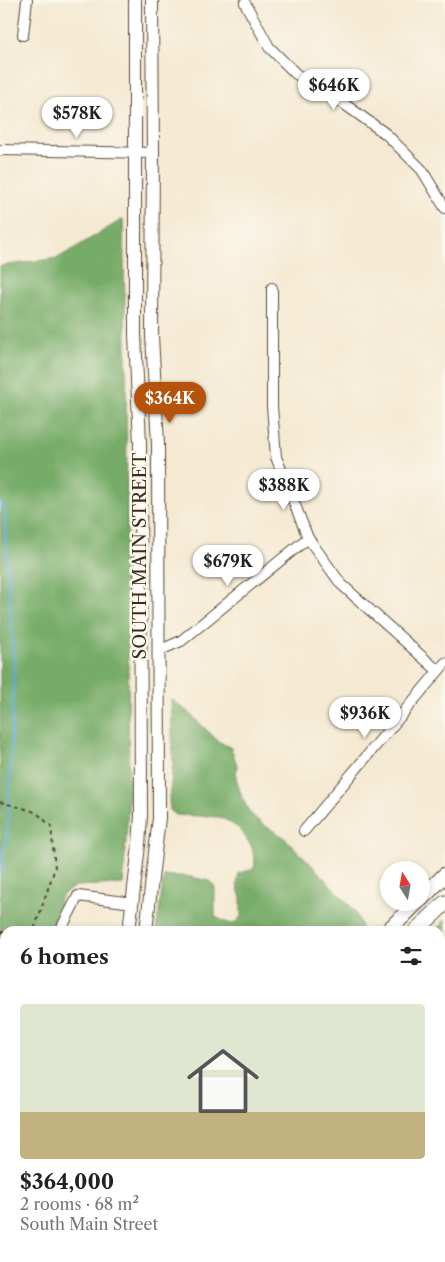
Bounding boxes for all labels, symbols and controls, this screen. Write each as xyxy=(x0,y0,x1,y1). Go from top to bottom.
pin: $646K xyxy=(299,68,369,111)
text: $646K xyxy=(309,75,359,95)
pin: $578K xyxy=(42,96,112,139)
text: $578K xyxy=(53,103,101,123)
pin: $364K xyxy=(135,382,205,424)
text: $364K xyxy=(145,388,195,408)
street label: SOUTH MAIN STREET xyxy=(129,452,151,659)
pin: $388K xyxy=(249,468,319,511)
text: $388K xyxy=(259,475,309,495)
pin: $679K xyxy=(193,544,263,587)
text: $679K xyxy=(204,551,252,571)
pin: $936K xyxy=(330,696,400,739)
text: $936K xyxy=(340,703,390,723)
north arrow xyxy=(380,861,430,911)
map controls xyxy=(380,861,430,911)
icon: filters xyxy=(397,942,425,970)
text: 6 homes xyxy=(20,944,109,969)
icon: home xyxy=(178,1036,268,1126)
text: $364,000 xyxy=(20,1169,114,1194)
text: 2 rooms · 68 m² xyxy=(20,1194,139,1214)
text: South Main Street xyxy=(20,1214,158,1234)

